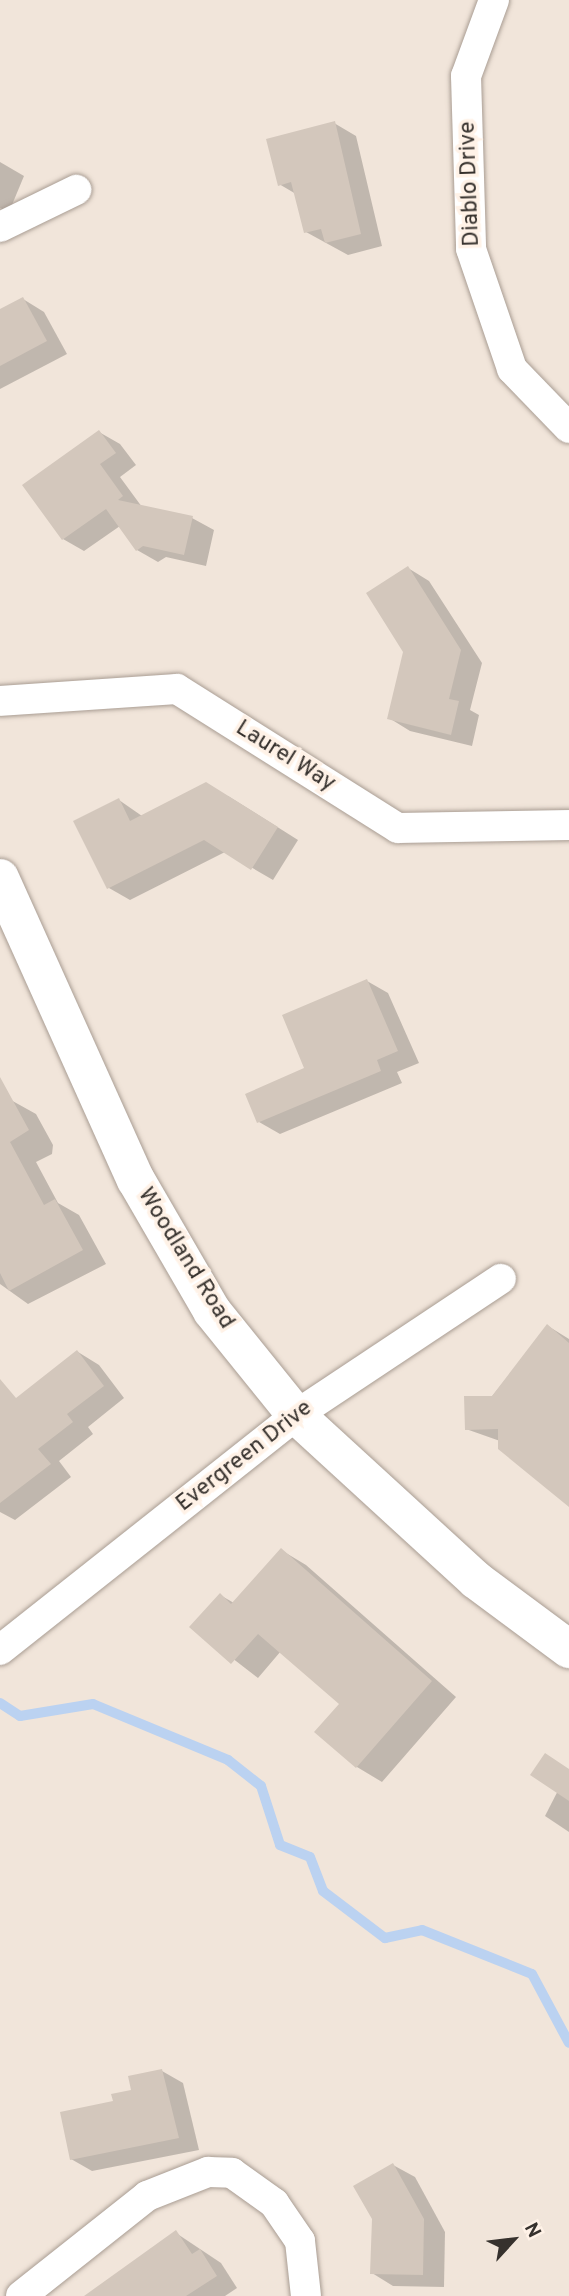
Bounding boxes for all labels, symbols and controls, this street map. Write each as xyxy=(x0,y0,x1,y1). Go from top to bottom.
street label: Diablo Drive xyxy=(455,121,487,247)
street label: Laurel Way xyxy=(230,715,340,799)
street label: Woodland Road xyxy=(131,1183,239,1335)
street label: Evergreen Drive xyxy=(172,1395,318,1519)
north arrow xyxy=(478,2205,548,2275)
text: N xyxy=(518,2219,546,2242)

